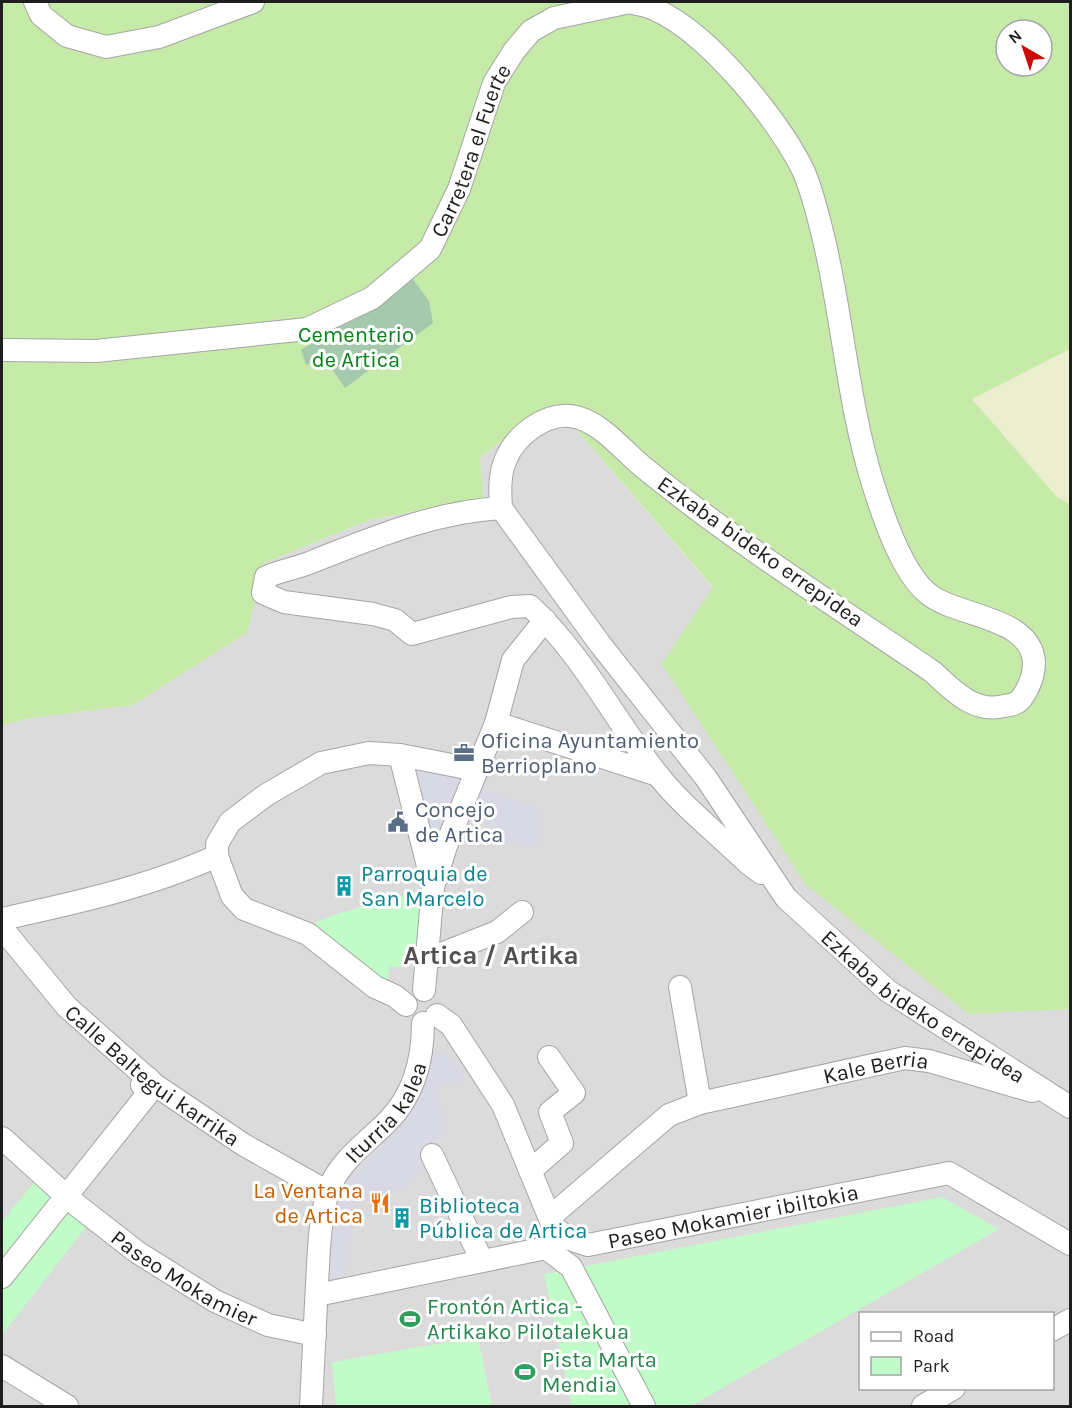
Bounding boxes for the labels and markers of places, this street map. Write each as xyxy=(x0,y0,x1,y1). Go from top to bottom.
place label: Oficina Ayuntamiento Berrioplano xyxy=(481,728,699,779)
office icon: Oficina Ayuntamiento Berrioplano xyxy=(452,741,476,765)
place label: Concejo de Artica xyxy=(415,797,503,848)
public building icon: Concejo de Artica xyxy=(386,810,410,834)
place label: Parroquia de San Marcelo xyxy=(361,861,488,912)
building icon: Parroquia de San Marcelo xyxy=(332,874,356,898)
place label: La Ventana de Artica xyxy=(253,1178,363,1229)
restaurant icon: La Ventana de Artica xyxy=(368,1191,392,1215)
place label: Biblioteca Pública de Artica xyxy=(419,1193,587,1244)
building icon: Biblioteca Pública de Artica xyxy=(390,1206,414,1230)
place label: Frontón Artica - Artikako Pilotalekua xyxy=(427,1294,629,1345)
sports icon: Frontón Artica - Artikako Pilotalekua xyxy=(398,1307,422,1331)
place label: Pista Marta Mendia xyxy=(542,1347,657,1398)
sports icon: Pista Marta Mendia xyxy=(513,1360,537,1384)

